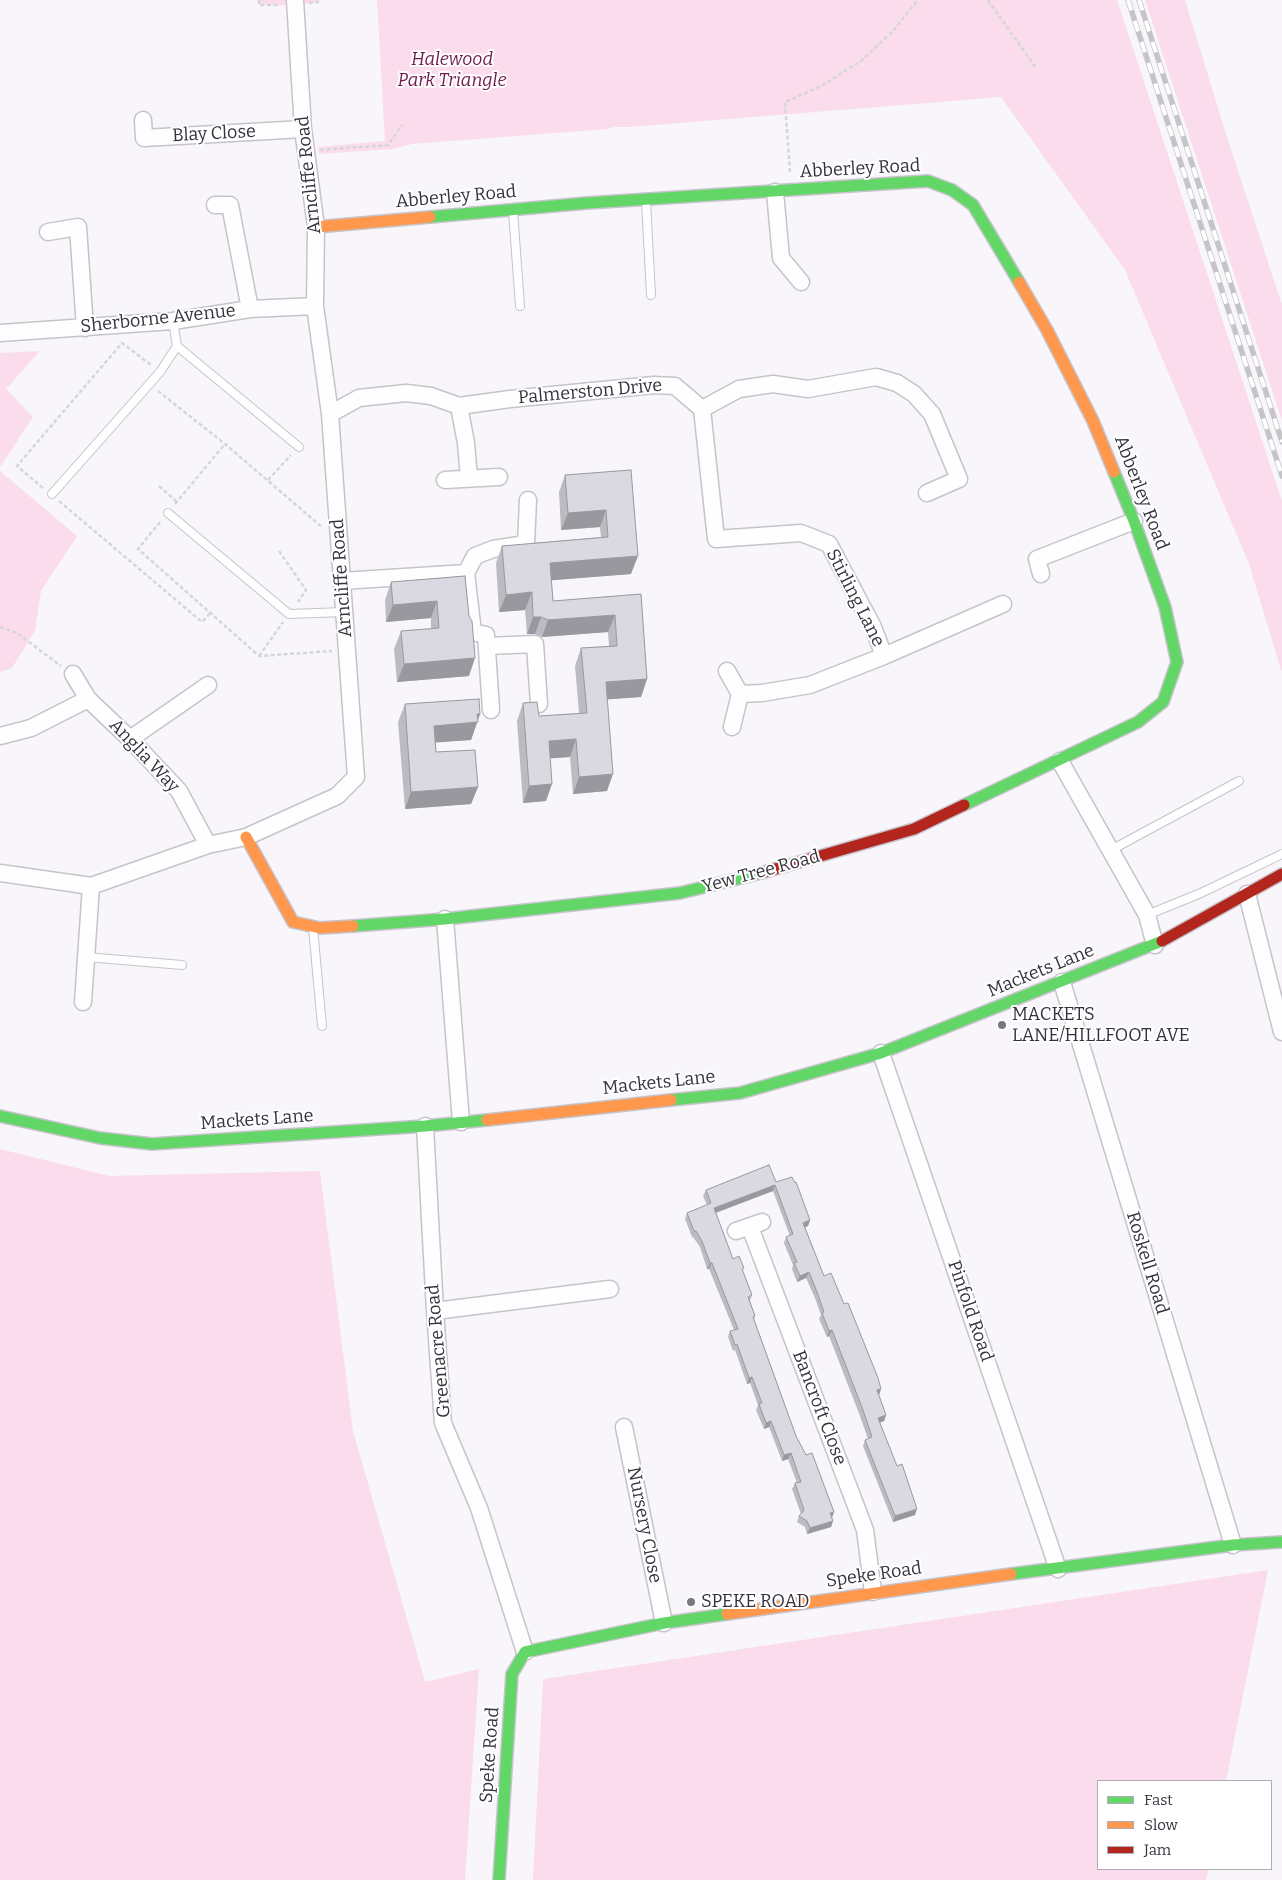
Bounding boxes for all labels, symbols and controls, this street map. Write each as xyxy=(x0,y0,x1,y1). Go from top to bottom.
park label: Halewood Park Triangle xyxy=(398,49,506,92)
street label: Arncliffe Road xyxy=(292,115,326,235)
street label: Blay Close xyxy=(172,121,256,147)
street label: Abberley Road xyxy=(799,155,921,183)
street label: Abberley Road xyxy=(395,181,517,213)
street label: Sherborne Avenue xyxy=(79,300,237,338)
street label: Palmerston Drive xyxy=(517,375,663,409)
street label: Abberley Road xyxy=(1109,433,1173,553)
street label: Arncliffe Road xyxy=(327,518,357,638)
street label: Stirling Lane xyxy=(821,546,889,650)
street label: Anglia Way xyxy=(104,715,184,797)
street label: Yew Tree Road xyxy=(700,846,822,898)
street label: Mackets Lane xyxy=(984,940,1098,1002)
place label: MACKETS LANE/HILLFOOT AVE xyxy=(1012,1004,1190,1046)
marker: MACKETS LANE/HILLFOOT AVE xyxy=(996,1019,1008,1031)
street label: Mackets Lane xyxy=(602,1066,716,1100)
street label: Mackets Lane xyxy=(200,1105,314,1135)
street label: Roskell Road xyxy=(1121,1209,1173,1317)
street label: Pinfold Road xyxy=(943,1258,997,1364)
street label: Greenacre Road xyxy=(422,1283,456,1419)
street label: Bancroft Close xyxy=(787,1348,851,1468)
street label: Nursery Close xyxy=(622,1465,666,1585)
street label: Speke Road xyxy=(825,1558,923,1592)
place label: SPEKE ROAD xyxy=(701,1591,810,1613)
marker: SPEKE ROAD xyxy=(685,1596,697,1608)
street label: Speke Road xyxy=(476,1706,504,1804)
legend xyxy=(1097,1780,1272,1870)
text: Fast xyxy=(1144,1791,1173,1809)
text: Slow xyxy=(1144,1816,1178,1834)
text: Jam xyxy=(1144,1841,1171,1859)

